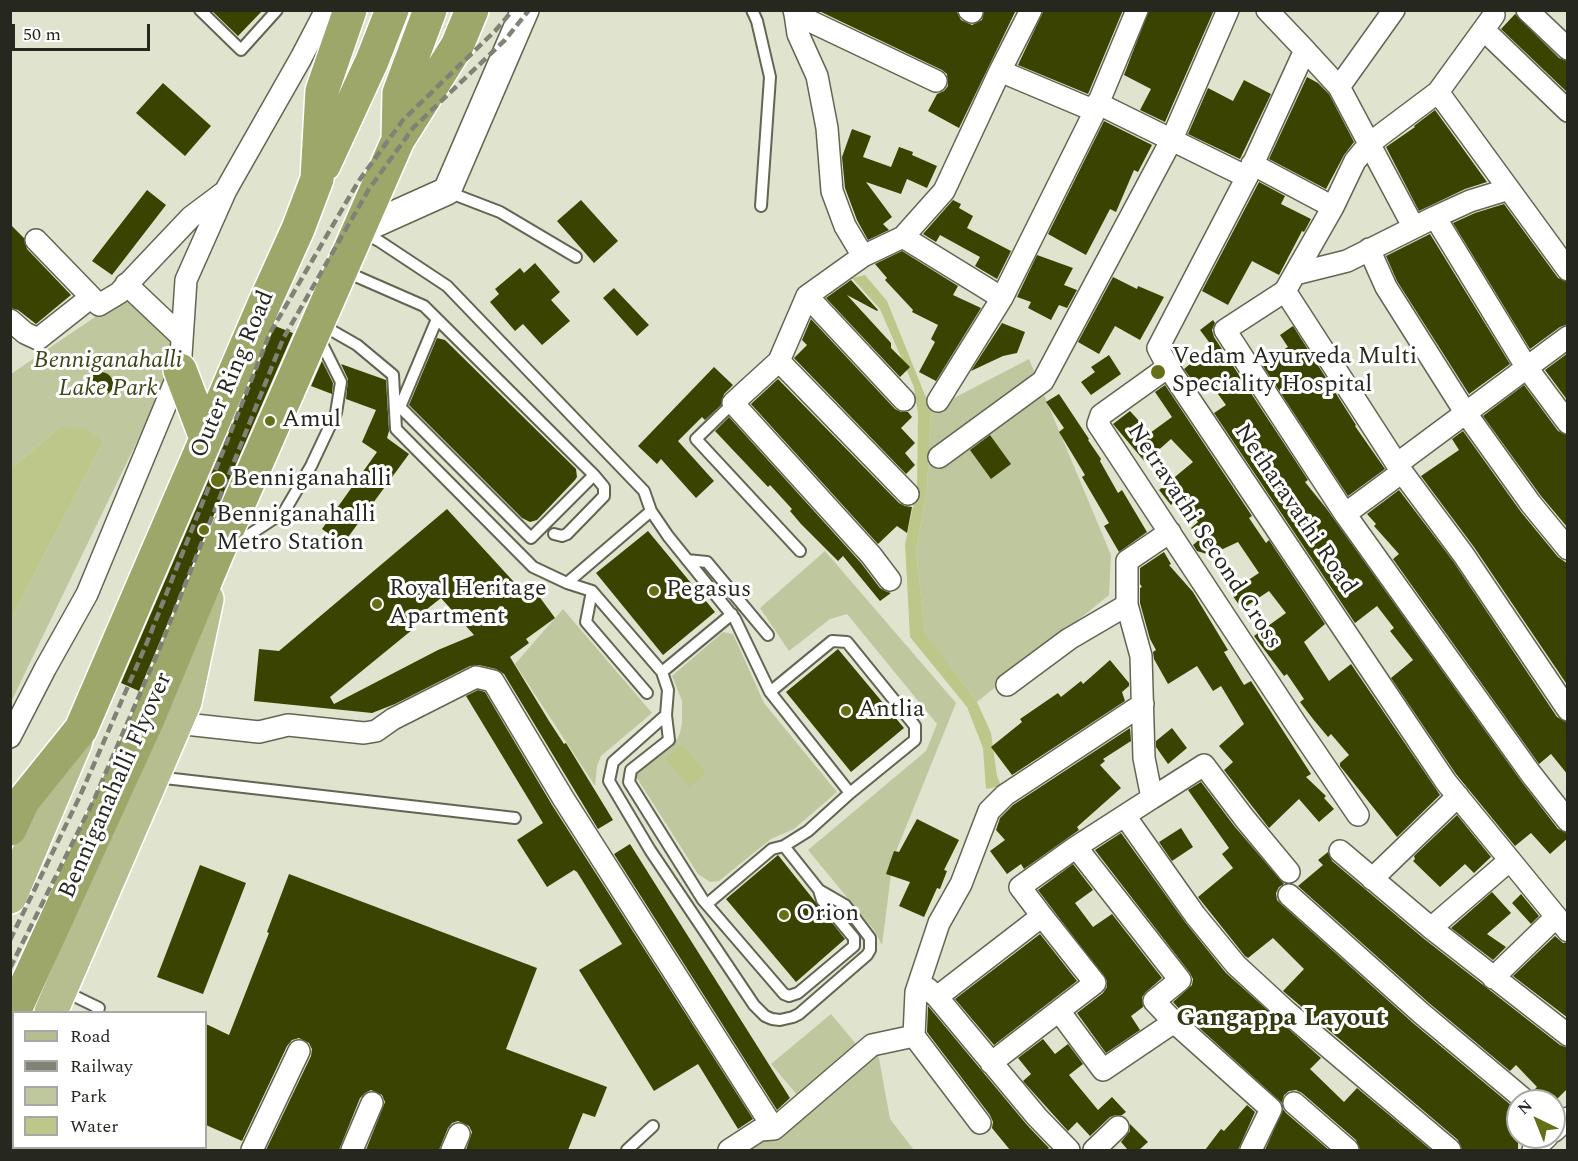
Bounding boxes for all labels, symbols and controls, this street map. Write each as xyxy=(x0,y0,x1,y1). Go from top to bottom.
scale bar xyxy=(15,12,153,50)
text: 50 m xyxy=(23,21,61,48)
street label: Outer Ring Road xyxy=(186,287,282,463)
place label: Vedam Ayurveda Multi Speciality Hospital xyxy=(1172,344,1417,400)
park label: Benniganahalli Lake Park xyxy=(33,348,183,404)
marker: Vedam Ayurveda Multi Speciality Hospital xyxy=(1149,363,1167,381)
place label: Amul xyxy=(282,407,341,435)
marker: Amul xyxy=(263,414,277,428)
street label: Netravathi Second Cross xyxy=(1119,419,1287,655)
street label: Netharavathi Road xyxy=(1226,419,1362,601)
place label: Benniganahalli xyxy=(232,466,392,494)
marker: Benniganahalli xyxy=(209,471,227,489)
place label: Benniganahalli Metro Station xyxy=(216,502,376,558)
marker: Benniganahalli Metro Station xyxy=(197,523,211,537)
place label: Royal Heritage Apartment xyxy=(389,576,547,632)
place label: Pegasus xyxy=(666,577,751,605)
marker: Pegasus xyxy=(647,584,661,598)
marker: Royal Heritage Apartment xyxy=(370,597,384,611)
street label: Benniganahalli Flyover xyxy=(54,668,180,904)
place label: Antlia xyxy=(858,697,925,725)
marker: Antlia xyxy=(839,704,853,718)
place label: Orion xyxy=(796,901,859,929)
marker: Orion xyxy=(777,908,791,922)
district label: Gangappa Layout xyxy=(1176,1004,1386,1036)
legend xyxy=(12,1011,207,1149)
text: Road xyxy=(70,1023,111,1050)
text: Railway xyxy=(70,1053,133,1080)
text: Park xyxy=(70,1083,107,1110)
north arrow xyxy=(1506,1089,1566,1149)
text: N xyxy=(1512,1094,1538,1121)
text: Water xyxy=(70,1113,118,1140)

